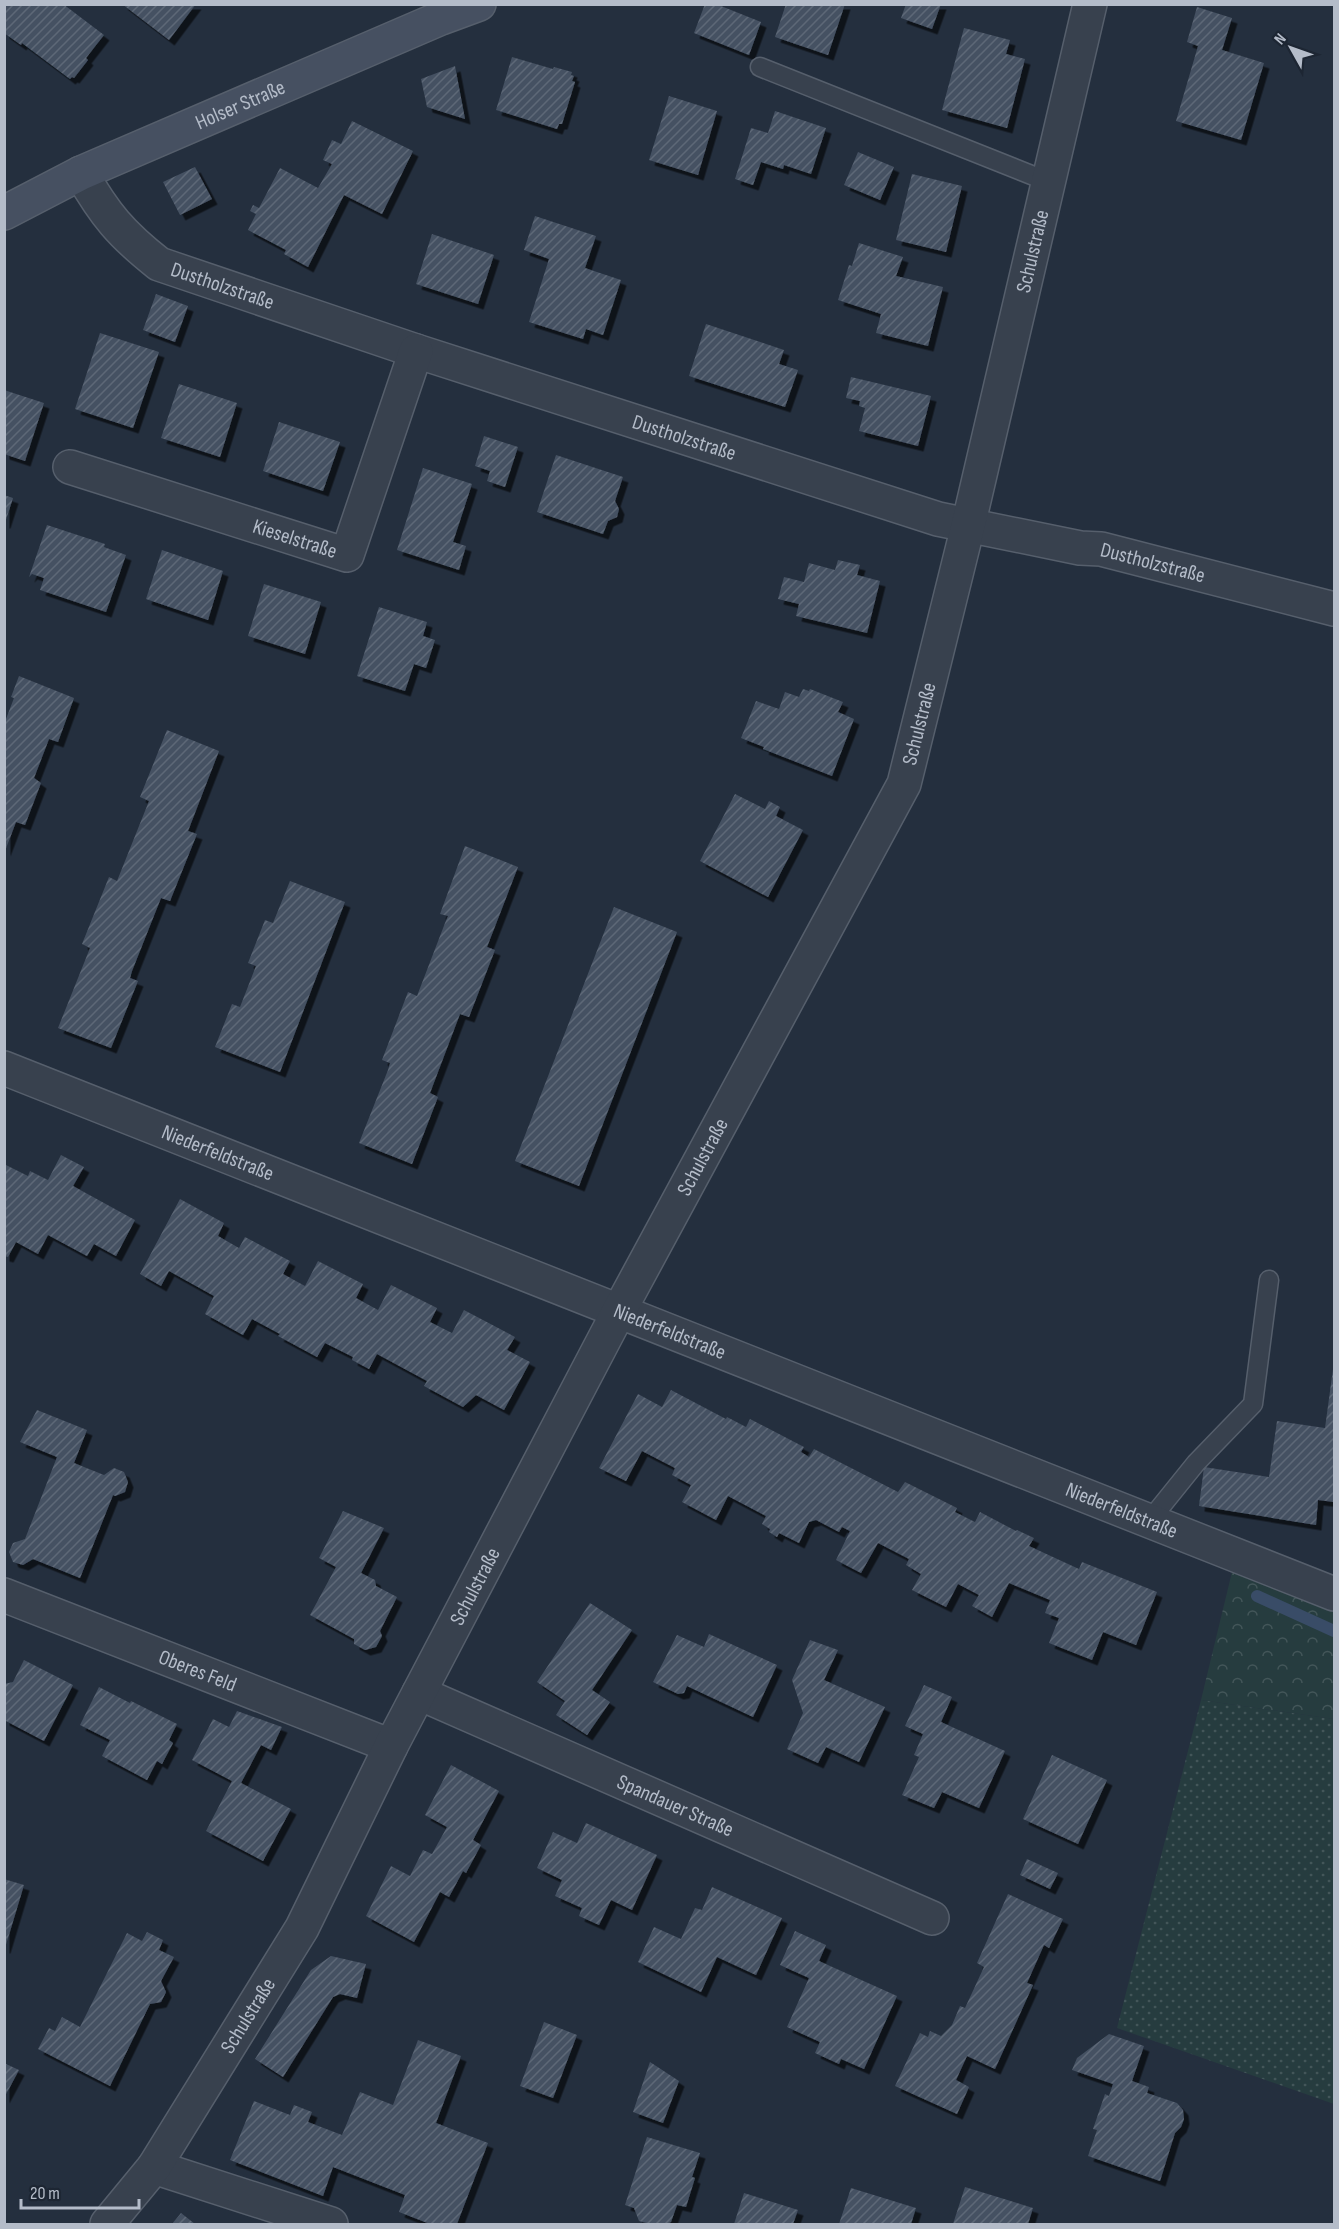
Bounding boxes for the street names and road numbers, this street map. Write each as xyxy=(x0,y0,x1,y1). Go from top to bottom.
street label: Holser Straße xyxy=(191,74,289,135)
street label: Schulstraße xyxy=(1011,207,1054,295)
street label: Dustholzstraße xyxy=(168,256,277,315)
street label: Dustholzstraße xyxy=(629,409,739,466)
street label: Kieselstraße xyxy=(250,513,340,564)
street label: Dustholzstraße xyxy=(1098,537,1208,588)
street label: Schulstraße xyxy=(897,680,941,768)
street label: Schulstraße xyxy=(671,1114,733,1200)
street label: Niederfeldstraße xyxy=(158,1119,278,1186)
street label: Niederfeldstraße xyxy=(610,1298,729,1365)
street label: Niederfeldstraße xyxy=(1062,1477,1181,1543)
street label: Schulstraße xyxy=(444,1543,505,1629)
street label: Oberes Feld xyxy=(155,1644,240,1697)
street label: Spandauer Straße xyxy=(613,1769,738,1842)
street label: Schulstraße xyxy=(215,1973,281,2058)

